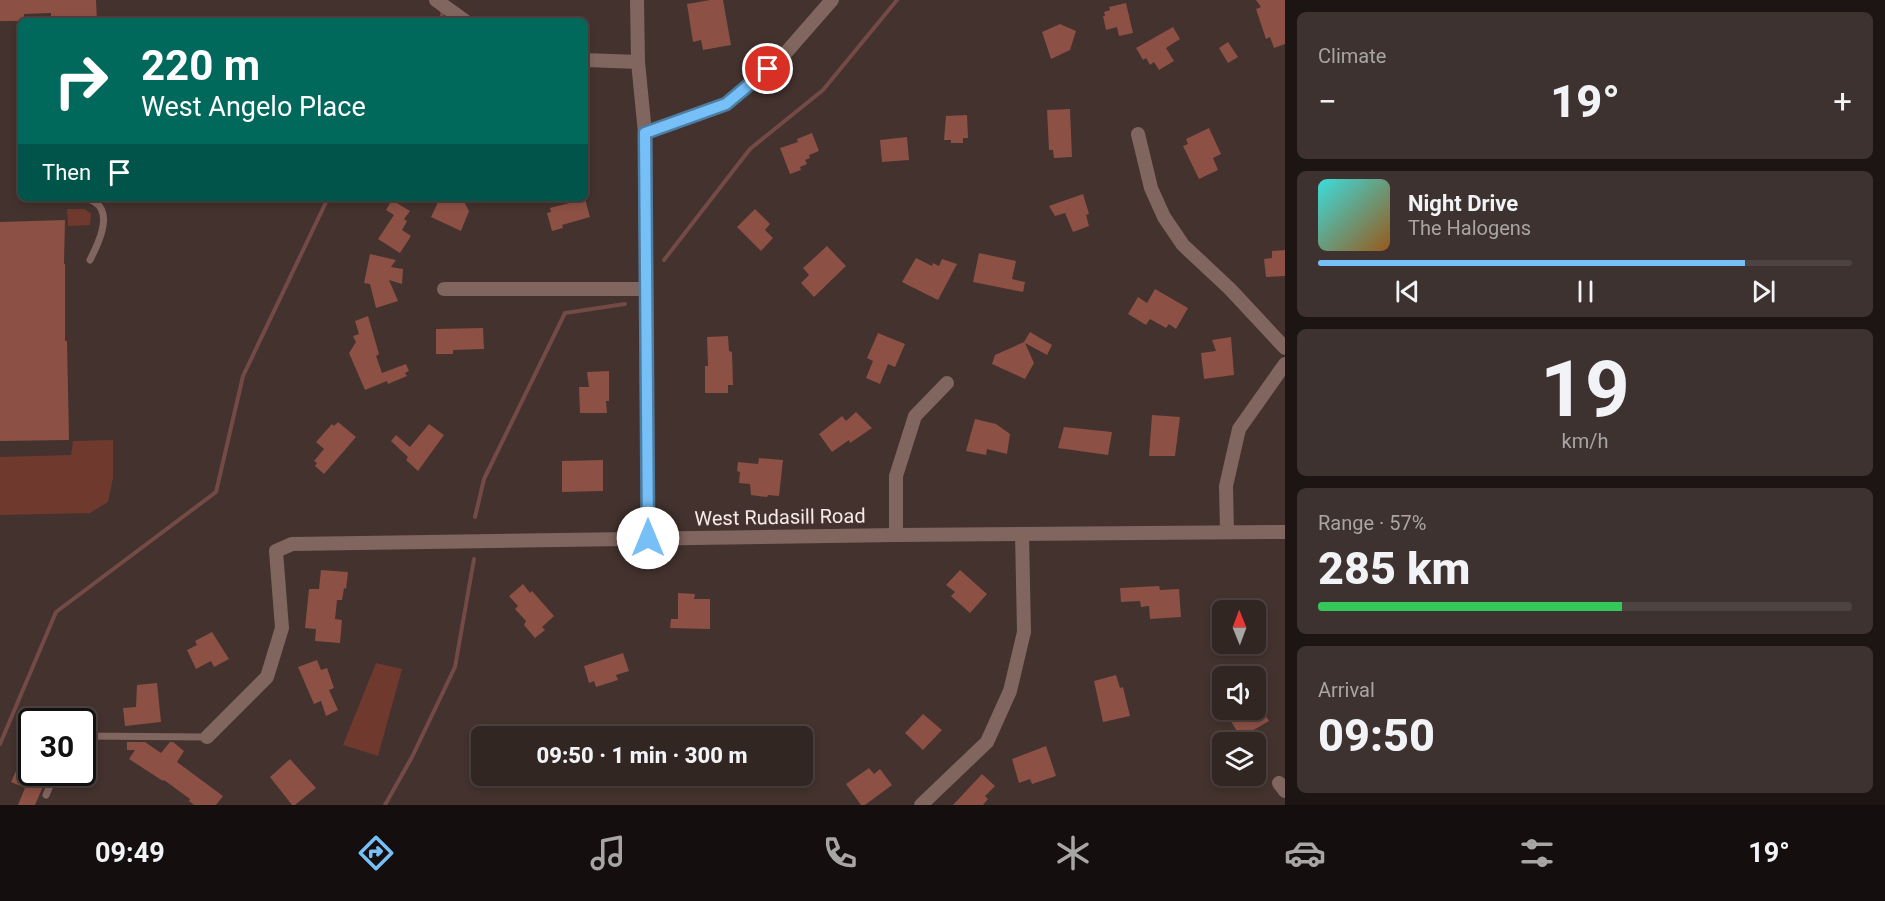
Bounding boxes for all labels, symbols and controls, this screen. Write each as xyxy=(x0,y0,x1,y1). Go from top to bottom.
text: 220 m xyxy=(141,41,260,90)
icon: right xyxy=(42,42,120,120)
pin xyxy=(742,43,793,94)
text: Climate xyxy=(1318,44,1386,68)
icon: arrive xyxy=(751,52,784,85)
text: 19° xyxy=(1550,75,1620,128)
text: − xyxy=(1318,82,1337,121)
text: + xyxy=(1833,82,1852,121)
text: West Angelo Place xyxy=(141,91,366,123)
icon: arrive xyxy=(103,156,136,189)
text: Then xyxy=(42,160,91,185)
text: Night Drive xyxy=(1408,191,1518,216)
text: The Halogens xyxy=(1408,216,1531,240)
icon: previous xyxy=(1391,275,1424,308)
icon: pause xyxy=(1569,275,1602,308)
icon: next xyxy=(1747,275,1780,308)
text: 19 xyxy=(1540,344,1630,435)
text: km/h xyxy=(1562,429,1608,453)
street label: West Rudasill Road xyxy=(694,504,866,530)
position arrow xyxy=(616,506,680,570)
text: Range · 57% xyxy=(1318,511,1426,535)
text: 285 km xyxy=(1318,542,1470,595)
north arrow xyxy=(1212,600,1266,654)
map controls xyxy=(1212,600,1266,786)
button: sound xyxy=(1212,666,1266,720)
text: Arrival xyxy=(1318,678,1375,702)
speed limit sign: 30 xyxy=(18,708,96,786)
text: 09:50 xyxy=(1318,709,1435,762)
button: layers xyxy=(1212,732,1266,786)
text: 09:50 · 1 min · 300 m xyxy=(537,743,747,768)
icon: directions xyxy=(355,832,397,874)
icon: music xyxy=(587,832,629,874)
icon: phone xyxy=(819,832,861,874)
icon: climate xyxy=(1052,832,1094,874)
icon: car xyxy=(1284,832,1326,874)
icon: filters xyxy=(1516,832,1558,874)
text: 09:49 xyxy=(95,837,165,869)
text: 19° xyxy=(1748,837,1790,869)

